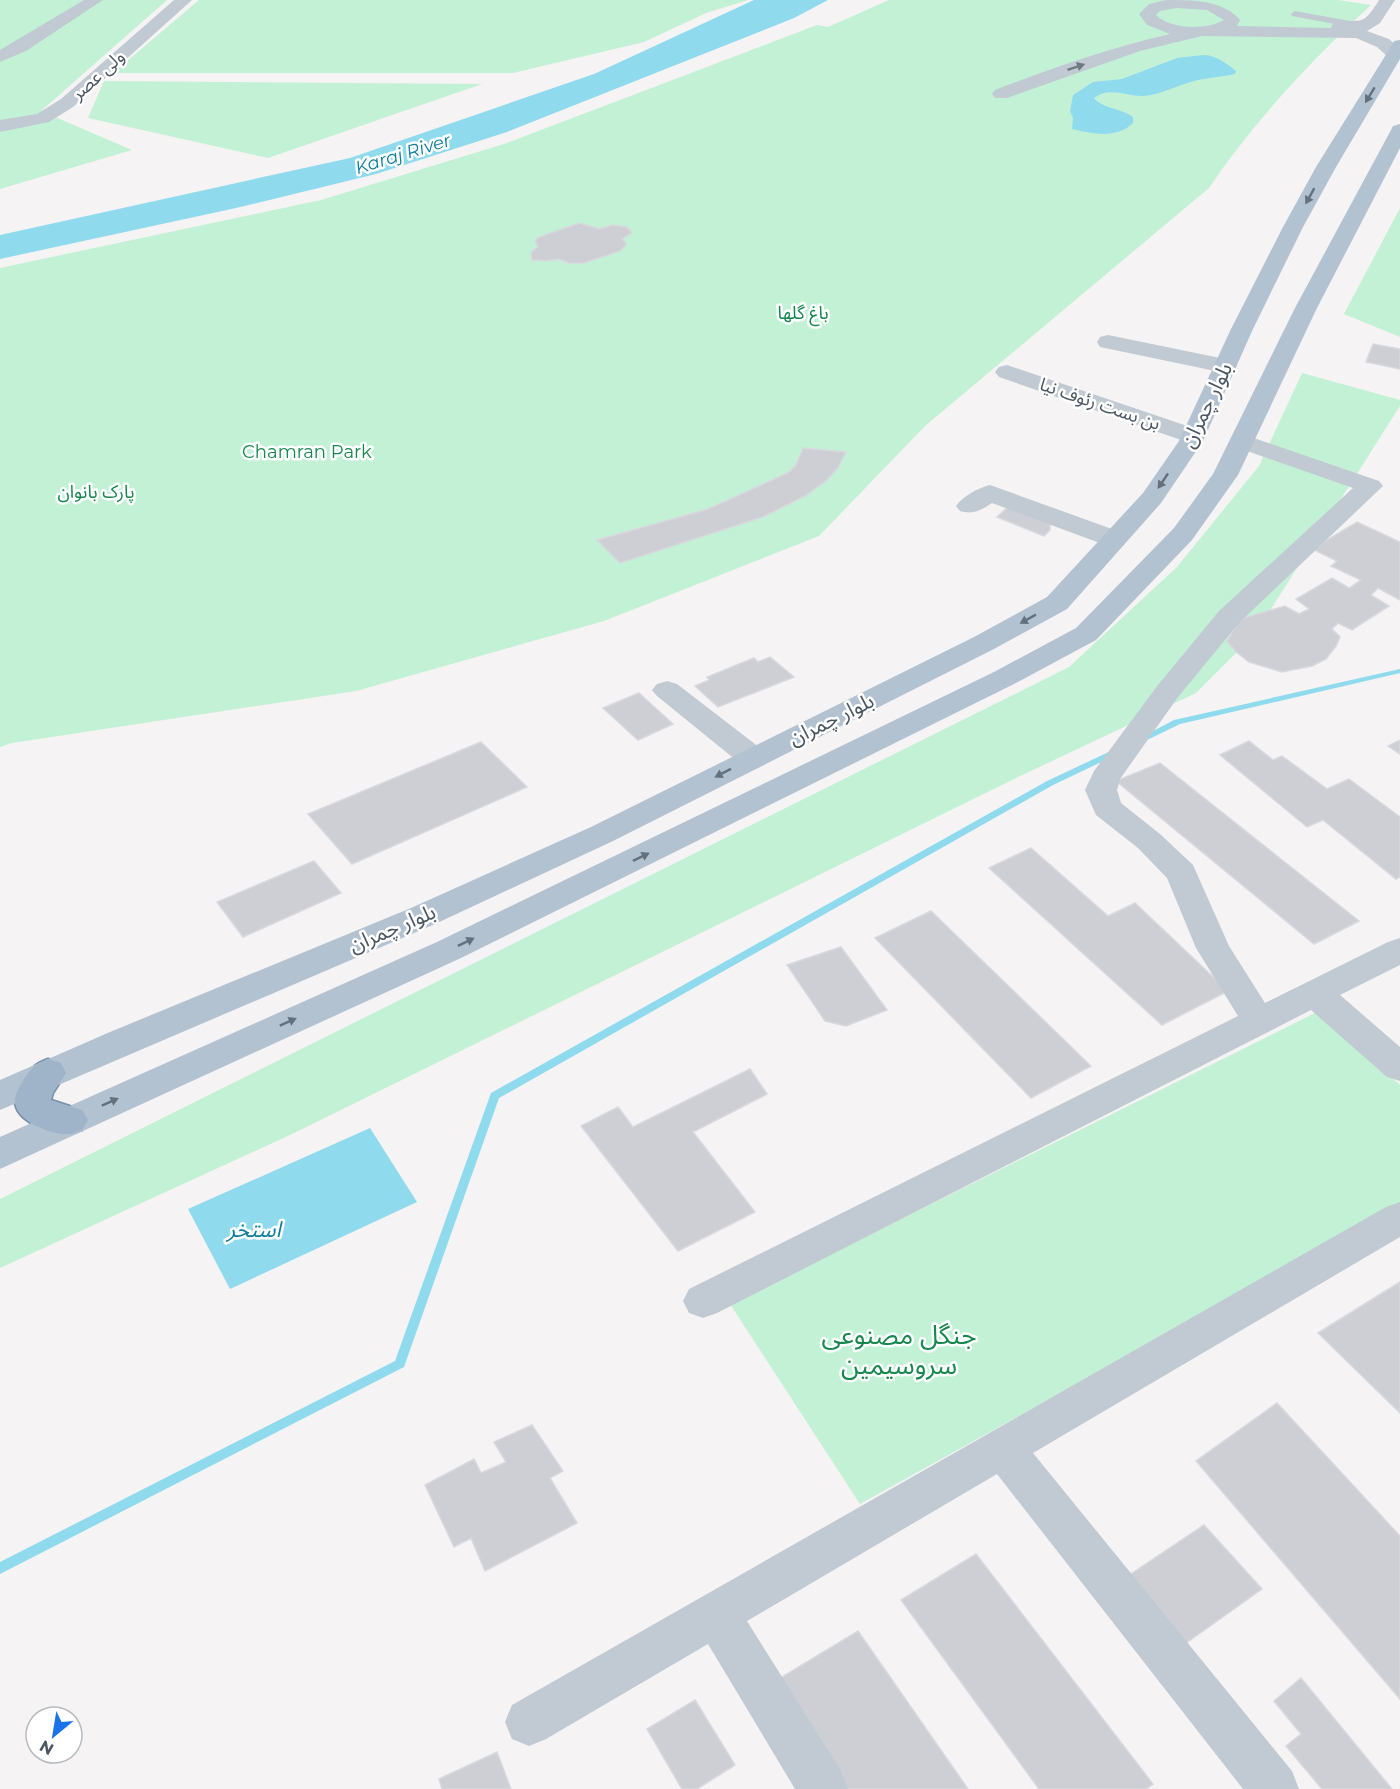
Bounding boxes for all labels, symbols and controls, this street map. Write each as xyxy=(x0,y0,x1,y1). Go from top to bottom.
street label: ولی عصر xyxy=(66,45,129,105)
one-way arrow xyxy=(1067,61,1085,71)
one-way arrow xyxy=(1364,87,1375,103)
water label: Karaj River xyxy=(353,129,454,179)
one-way arrow xyxy=(1305,188,1315,205)
park label: باغ گلها xyxy=(777,302,829,327)
street label: بلوار چمران xyxy=(1175,358,1238,452)
street label: بن بست رئوف نیا xyxy=(1037,373,1163,435)
park label: Chamran Park xyxy=(242,441,372,463)
one-way arrow xyxy=(1158,473,1169,489)
park label: پارک بانوان xyxy=(57,481,135,503)
one-way arrow xyxy=(1019,614,1036,624)
street label: بلوار چمران xyxy=(784,688,878,751)
one-way arrow xyxy=(714,769,731,778)
one-way arrow xyxy=(632,852,650,862)
street label: بلوار چمران xyxy=(345,899,440,958)
one-way arrow xyxy=(457,937,474,947)
one-way arrow xyxy=(279,1018,296,1027)
one-way arrow xyxy=(101,1097,119,1107)
water label: استخر xyxy=(225,1216,283,1243)
park label: جنگل مصنوعی سروسیمین xyxy=(822,1319,976,1381)
north arrow xyxy=(24,1705,84,1765)
text: N xyxy=(36,1736,57,1759)

